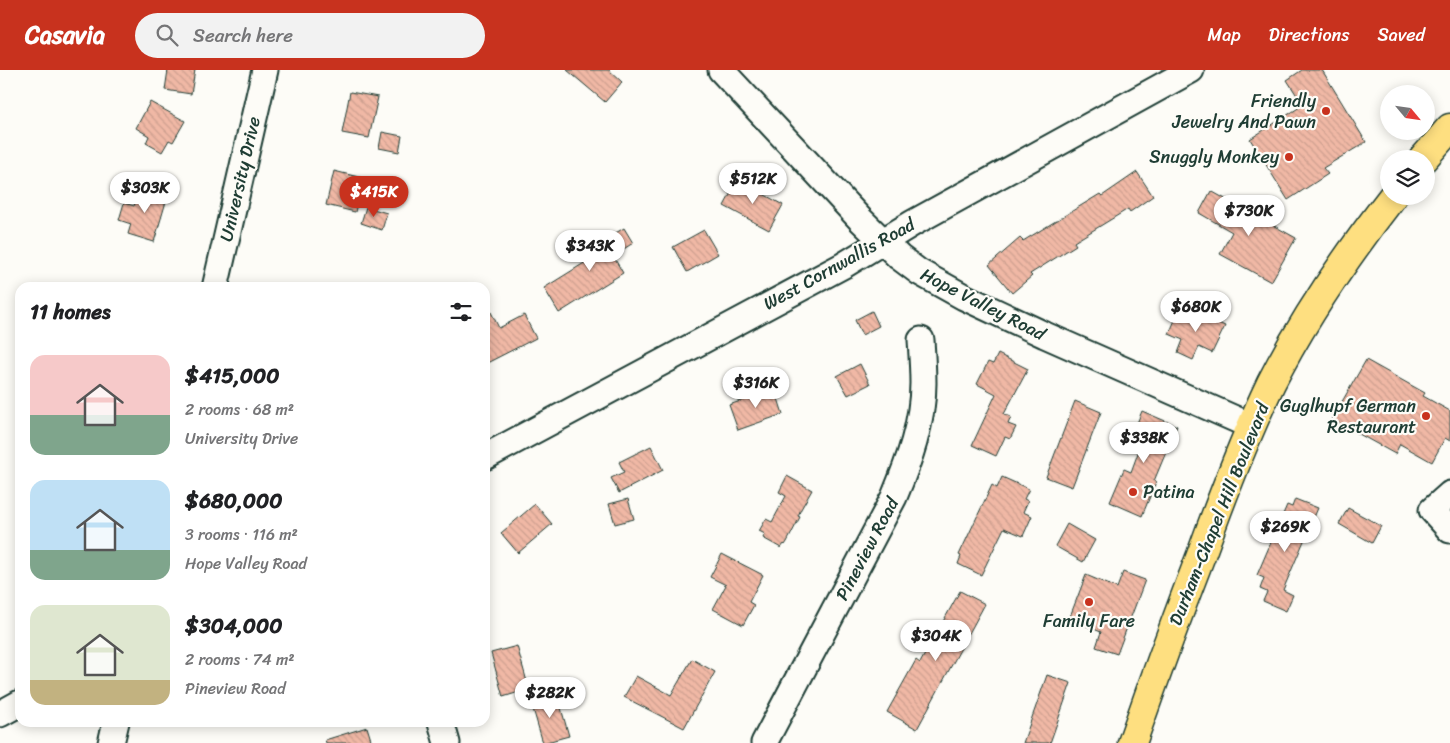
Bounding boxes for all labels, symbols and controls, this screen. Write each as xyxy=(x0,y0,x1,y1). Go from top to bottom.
search box xyxy=(135,13,485,58)
text: Casavia xyxy=(25,14,105,56)
text: Search here xyxy=(193,19,293,52)
text: Map xyxy=(1208,19,1241,51)
text: Directions xyxy=(1269,19,1350,51)
text: Saved xyxy=(1378,19,1425,51)
icon: search xyxy=(153,21,181,49)
place label: Friendly Jewelry And Pawn xyxy=(1171,85,1317,138)
north arrow xyxy=(1380,85,1435,140)
map controls xyxy=(1380,85,1435,205)
marker: Friendly Jewelry And Pawn xyxy=(1320,105,1332,117)
street label: University Drive xyxy=(210,113,270,245)
place label: Snuggly Monkey xyxy=(1149,141,1280,173)
button: layers xyxy=(1380,150,1435,205)
marker: Snuggly Monkey xyxy=(1283,151,1295,163)
pin: $512K xyxy=(718,162,788,205)
text: $512K xyxy=(730,164,776,193)
pin: $303K xyxy=(110,172,180,214)
text: $303K xyxy=(121,173,169,202)
pin: $415K xyxy=(339,176,409,218)
text: $415K xyxy=(350,177,398,206)
pin: $730K xyxy=(1214,194,1284,237)
text: $730K xyxy=(1225,196,1273,225)
street label: West Cornwallis Road xyxy=(757,208,922,319)
pin: $343K xyxy=(555,230,625,272)
text: $343K xyxy=(566,231,614,260)
street label: Hope Valley Road xyxy=(915,259,1053,350)
pin: $680K xyxy=(1161,290,1231,333)
text: $680K xyxy=(1171,292,1221,321)
text: 11 homes xyxy=(30,293,111,331)
icon: filters xyxy=(447,298,475,326)
text: $415,000 xyxy=(185,357,280,395)
pin: $316K xyxy=(721,366,791,409)
text: $316K xyxy=(733,368,779,397)
icon: home xyxy=(70,375,130,435)
place label: Guglhupf German Restaurant xyxy=(1280,390,1416,443)
text: 2 rooms · 68 m² xyxy=(185,395,294,424)
street label: Durham-Chapel Hill Boulevard xyxy=(1160,396,1279,630)
marker: Guglhupf German Restaurant xyxy=(1420,410,1432,422)
pin: $338K xyxy=(1109,422,1179,464)
text: $338K xyxy=(1120,423,1168,452)
text: University Drive xyxy=(185,424,298,453)
place label: Patina xyxy=(1143,476,1195,508)
text: $680,000 xyxy=(185,482,282,520)
marker: Patina xyxy=(1127,486,1139,498)
street label: Pineview Road xyxy=(826,490,908,606)
icon: home xyxy=(70,500,130,560)
pin: $269K xyxy=(1250,510,1320,553)
text: $269K xyxy=(1261,512,1309,541)
text: 3 rooms · 116 m² xyxy=(185,520,298,549)
text: Hope Valley Road xyxy=(185,549,307,578)
marker: Family Fare xyxy=(1083,596,1095,608)
place label: Family Fare xyxy=(1043,605,1135,637)
text: $304,000 xyxy=(185,607,283,645)
pin: $304K xyxy=(901,620,971,662)
text: $304K xyxy=(911,621,961,650)
icon: home xyxy=(70,625,130,685)
text: 2 rooms · 74 m² xyxy=(185,645,295,674)
text: Pineview Road xyxy=(185,674,286,703)
pin: $282K xyxy=(515,676,585,719)
text: $282K xyxy=(526,678,574,707)

